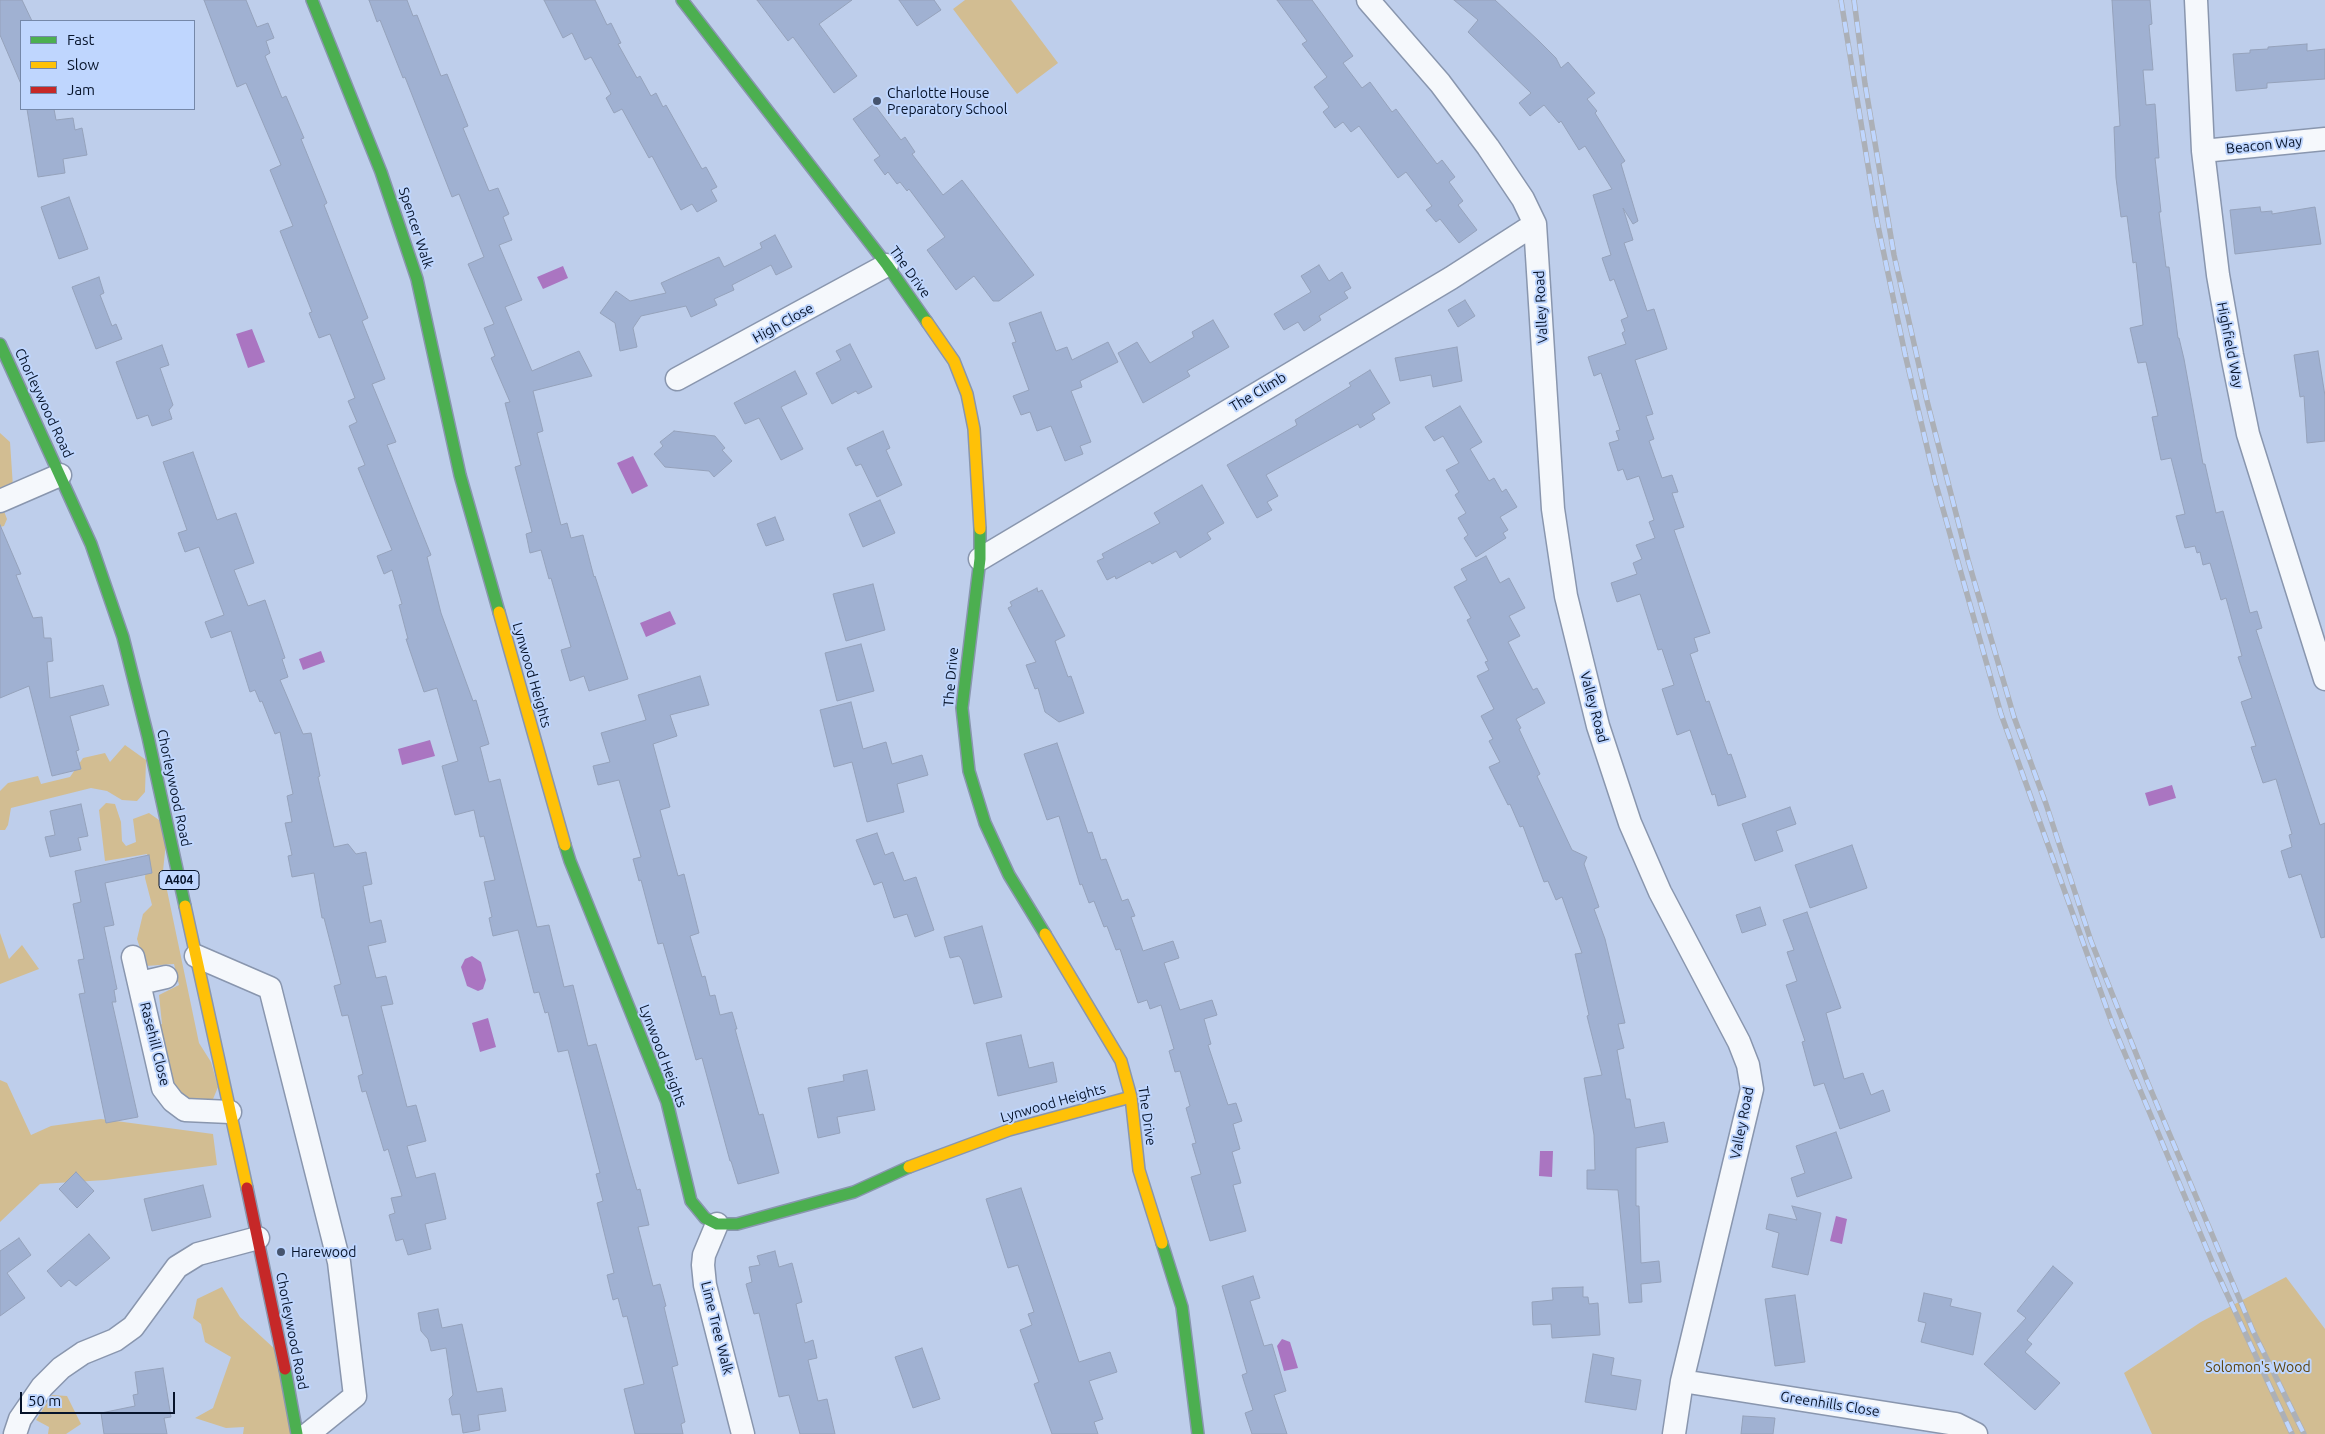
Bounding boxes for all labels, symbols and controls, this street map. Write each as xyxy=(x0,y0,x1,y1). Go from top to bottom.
legend xyxy=(20,20,195,110)
text: Fast xyxy=(67,31,94,48)
text: Slow xyxy=(67,56,99,73)
text: Jam xyxy=(67,81,95,98)
place label: Charlotte House Preparatory School xyxy=(887,85,1007,118)
marker: Charlotte House Preparatory School xyxy=(871,95,883,107)
street label: Beacon Way xyxy=(2225,133,2303,157)
street label: Spencer Walk xyxy=(395,185,437,271)
street label: The Drive xyxy=(886,243,934,301)
street label: Valley Road xyxy=(1531,270,1551,344)
street label: High Close xyxy=(750,299,816,347)
street label: Highfield Way xyxy=(2213,301,2247,389)
street label: Chorleywood Road xyxy=(11,345,77,461)
street label: The Climb xyxy=(1227,369,1289,415)
street label: Lynwood Heights xyxy=(509,620,555,730)
street label: The Drive xyxy=(940,646,962,708)
street label: Valley Road xyxy=(1576,670,1612,744)
street label: Chorleywood Road xyxy=(153,728,195,848)
road number: A404 xyxy=(159,870,199,890)
street label: Rasehill Close xyxy=(136,1000,174,1088)
street label: Lynwood Heights xyxy=(636,1002,690,1110)
street label: Lynwood Heights xyxy=(998,1080,1108,1126)
street label: The Drive xyxy=(1135,1085,1159,1147)
street label: Valley Road xyxy=(1727,1086,1757,1160)
place label: Harewood xyxy=(291,1244,356,1260)
marker: Harewood xyxy=(275,1246,287,1258)
street label: Chorleywood Road xyxy=(272,1271,312,1391)
street label: Lime Tree Walk xyxy=(697,1280,737,1376)
park label: Solomon's Wood xyxy=(2205,1359,2311,1375)
scale bar xyxy=(22,1382,178,1414)
street label: Greenhills Close xyxy=(1779,1388,1881,1420)
text: 50 m xyxy=(28,1392,61,1409)

